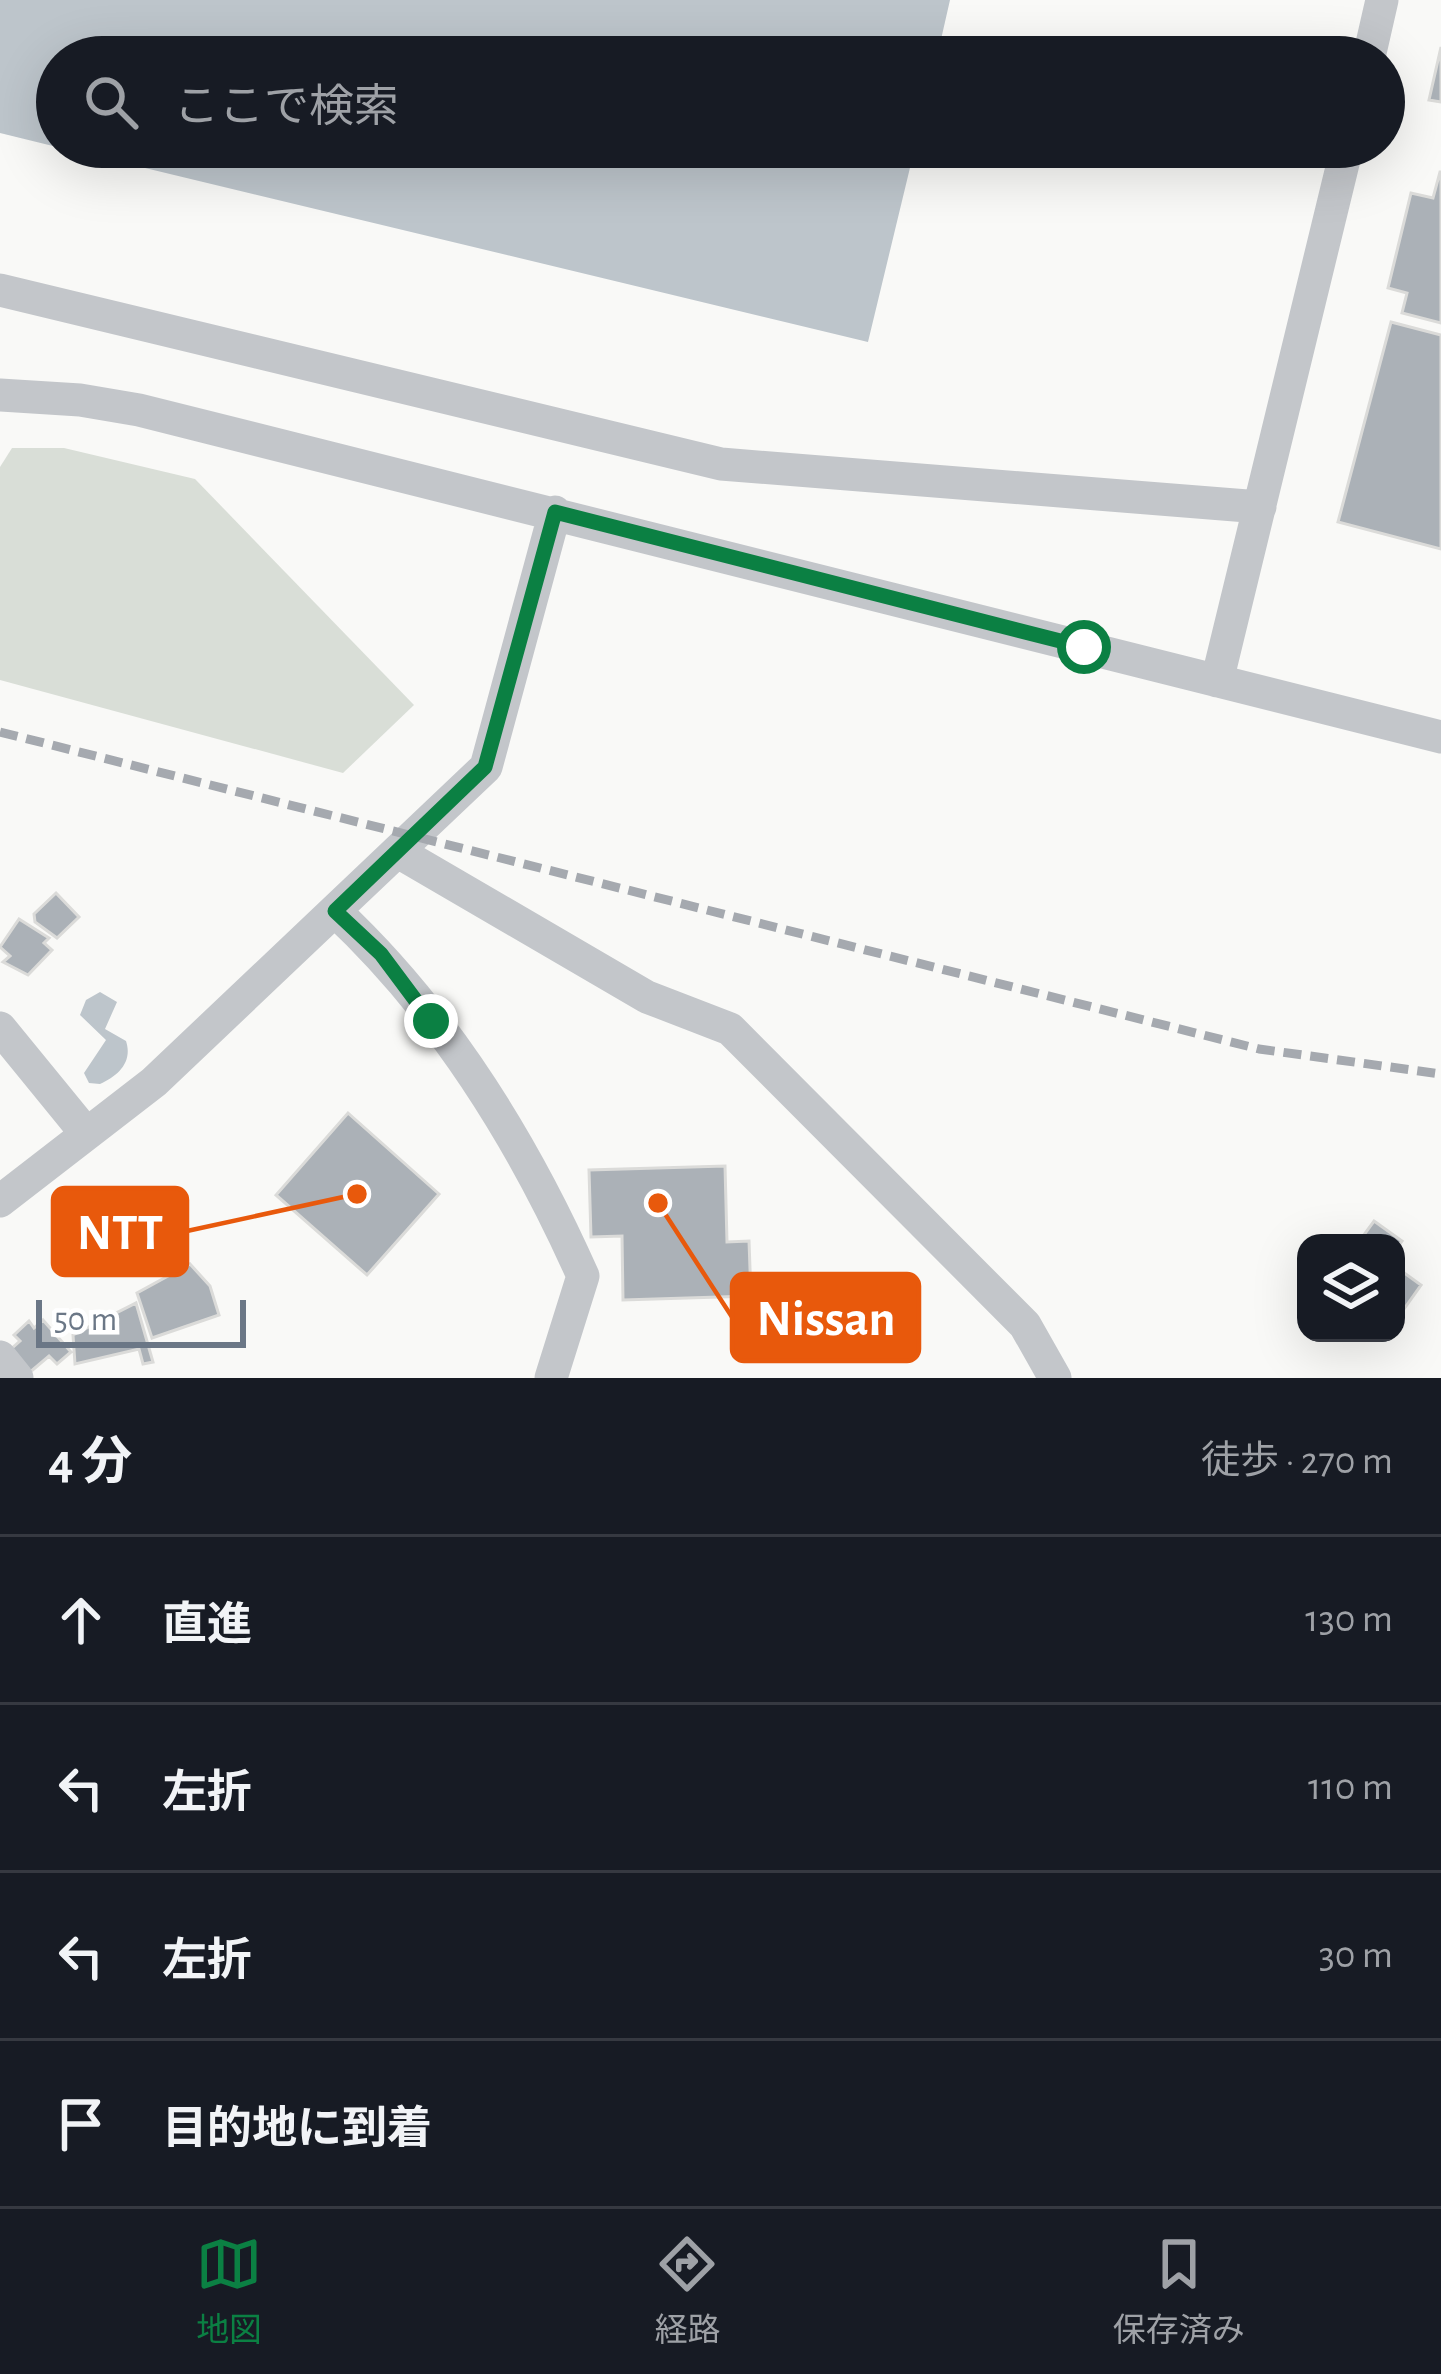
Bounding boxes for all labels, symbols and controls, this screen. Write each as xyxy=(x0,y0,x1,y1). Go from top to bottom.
search box xyxy=(36,36,1405,168)
icon: search xyxy=(78,69,144,135)
text: ここで検索 xyxy=(174,85,399,130)
route start xyxy=(1057,620,1111,674)
route end xyxy=(404,994,458,1048)
callout: NTT xyxy=(53,1188,187,1275)
text: NTT xyxy=(77,1208,163,1259)
map controls xyxy=(1297,1234,1405,1342)
button: layers xyxy=(1297,1234,1405,1342)
callout: Nissan xyxy=(732,1274,919,1361)
scale bar xyxy=(36,1294,246,1347)
text: Nissan xyxy=(756,1294,896,1345)
text: 50 m xyxy=(54,1304,117,1337)
text: 4 分 xyxy=(48,1437,132,1488)
text: 徒歩 · 270 m xyxy=(1201,1442,1393,1481)
icon: ahead xyxy=(48,1587,114,1653)
text: 130 m xyxy=(1305,1600,1393,1639)
text: 直進 xyxy=(162,1603,252,1648)
icon: left xyxy=(48,1755,114,1821)
text: 110 m xyxy=(1308,1768,1393,1807)
text: 左折 xyxy=(162,1771,252,1816)
icon: left xyxy=(48,1923,114,1989)
text: 30 m xyxy=(1319,1936,1393,1975)
text: 左折 xyxy=(162,1939,252,1984)
icon: arrive xyxy=(48,2091,114,2157)
text: 目的地に到着 xyxy=(162,2107,432,2152)
tab: 地図 xyxy=(196,2231,262,2352)
tab: 経路 xyxy=(654,2231,720,2352)
tab: 保存済み xyxy=(1113,2231,1245,2352)

